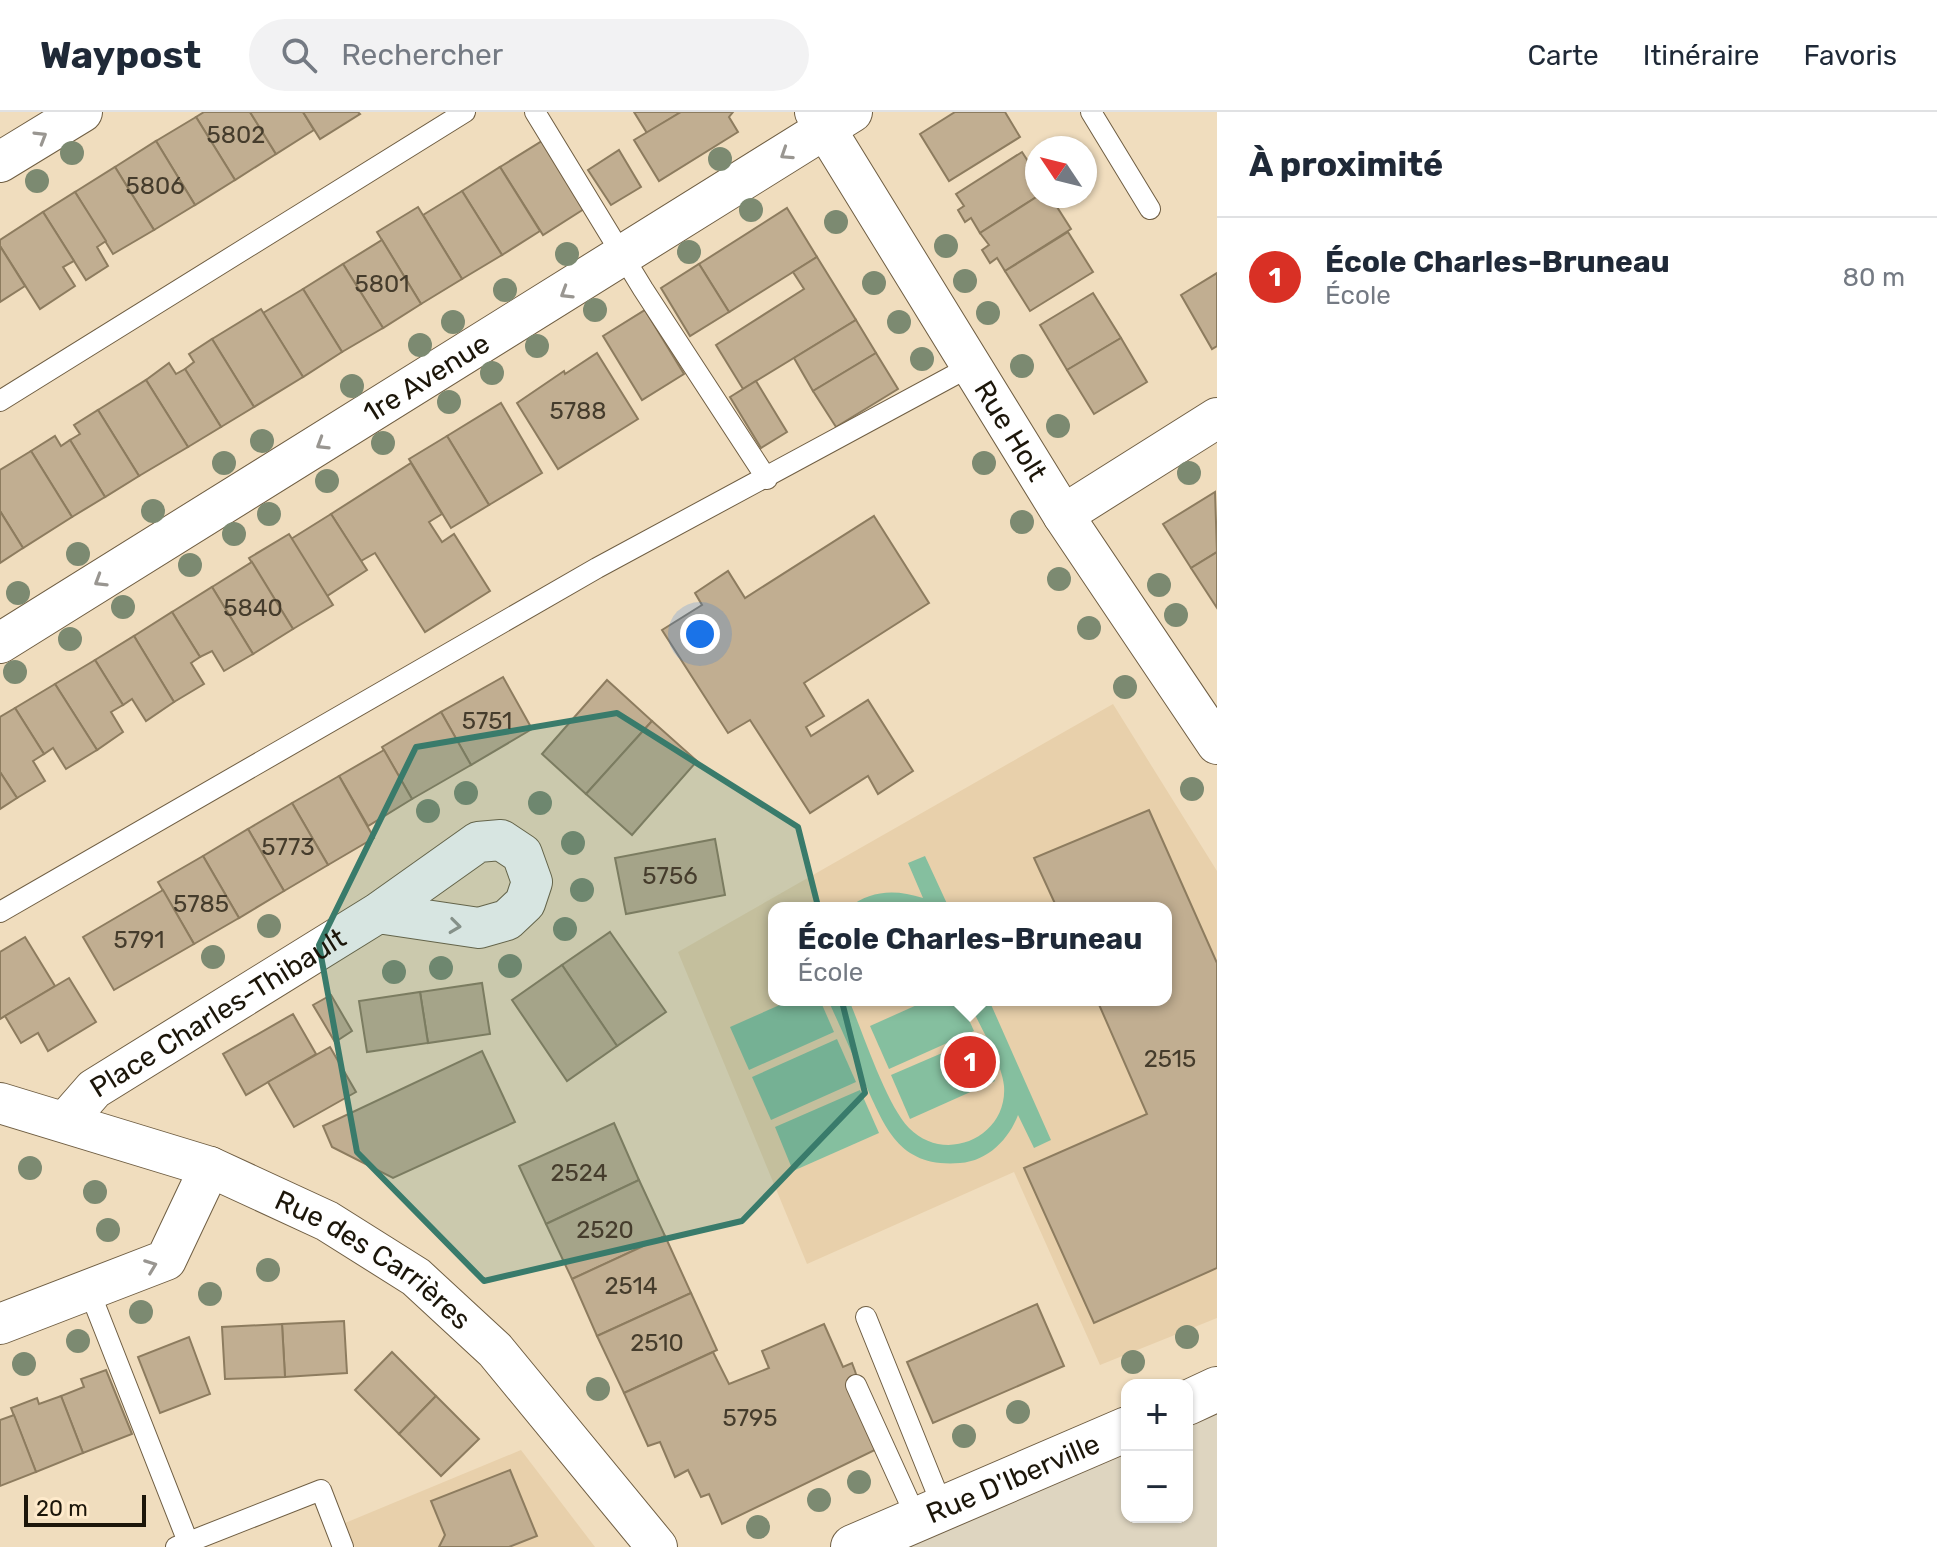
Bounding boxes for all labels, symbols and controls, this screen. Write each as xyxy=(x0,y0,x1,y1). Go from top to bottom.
search box xyxy=(249,19,809,91)
text: Waypost xyxy=(40,32,201,78)
icon: search xyxy=(277,33,321,77)
text: Rechercher xyxy=(341,37,503,73)
text: Carte xyxy=(1527,39,1599,72)
text: Itinéraire xyxy=(1643,39,1760,72)
text: Favoris xyxy=(1804,39,1897,72)
house number: 5802 xyxy=(207,121,265,149)
one-way arrow xyxy=(32,131,47,147)
north arrow xyxy=(1025,136,1097,208)
one-way arrow xyxy=(781,144,795,159)
text: À proximité xyxy=(1249,144,1443,185)
house number: 5806 xyxy=(125,172,185,200)
text: École Charles-Bruneau xyxy=(1325,244,1670,280)
text: 1 xyxy=(1269,262,1281,293)
text: 80 m xyxy=(1842,262,1905,293)
house number: 5801 xyxy=(354,270,410,298)
text: École xyxy=(1325,280,1391,311)
one-way arrow xyxy=(561,283,575,298)
street label: 1re Avenue xyxy=(357,326,495,429)
street label: Rue Holt xyxy=(968,374,1054,487)
house number: 5788 xyxy=(549,397,607,425)
one-way arrow xyxy=(316,434,331,450)
one-way arrow xyxy=(94,571,109,586)
house number: 5840 xyxy=(223,594,283,622)
your location xyxy=(680,614,720,654)
house number: 5751 xyxy=(462,707,512,735)
house number: 5773 xyxy=(261,833,315,861)
house number: 5756 xyxy=(642,862,698,890)
house number: 5785 xyxy=(173,890,229,918)
popup xyxy=(768,902,1172,1006)
one-way arrow xyxy=(449,918,462,935)
street label: Place Charles-Thibault xyxy=(84,921,352,1104)
text: École Charles-Bruneau xyxy=(798,921,1142,957)
house number: 5791 xyxy=(113,926,165,954)
text: École xyxy=(798,957,863,988)
pin: 1 xyxy=(944,1032,996,1092)
house number: 2515 xyxy=(1144,1045,1196,1073)
house number: 2524 xyxy=(550,1159,608,1187)
street label: Rue des Carrières xyxy=(270,1183,478,1336)
house number: 2520 xyxy=(576,1216,634,1244)
one-way arrow xyxy=(143,1259,157,1276)
house number: 2514 xyxy=(604,1272,658,1300)
house number: 2510 xyxy=(630,1329,684,1357)
map controls xyxy=(1121,1379,1193,1523)
button: + xyxy=(1121,1379,1193,1451)
house number: 5795 xyxy=(722,1404,778,1432)
street label: Rue D'Iberville xyxy=(921,1426,1104,1530)
button: − xyxy=(1121,1451,1193,1523)
scale bar xyxy=(24,1491,146,1527)
text: 20 m xyxy=(36,1495,88,1522)

